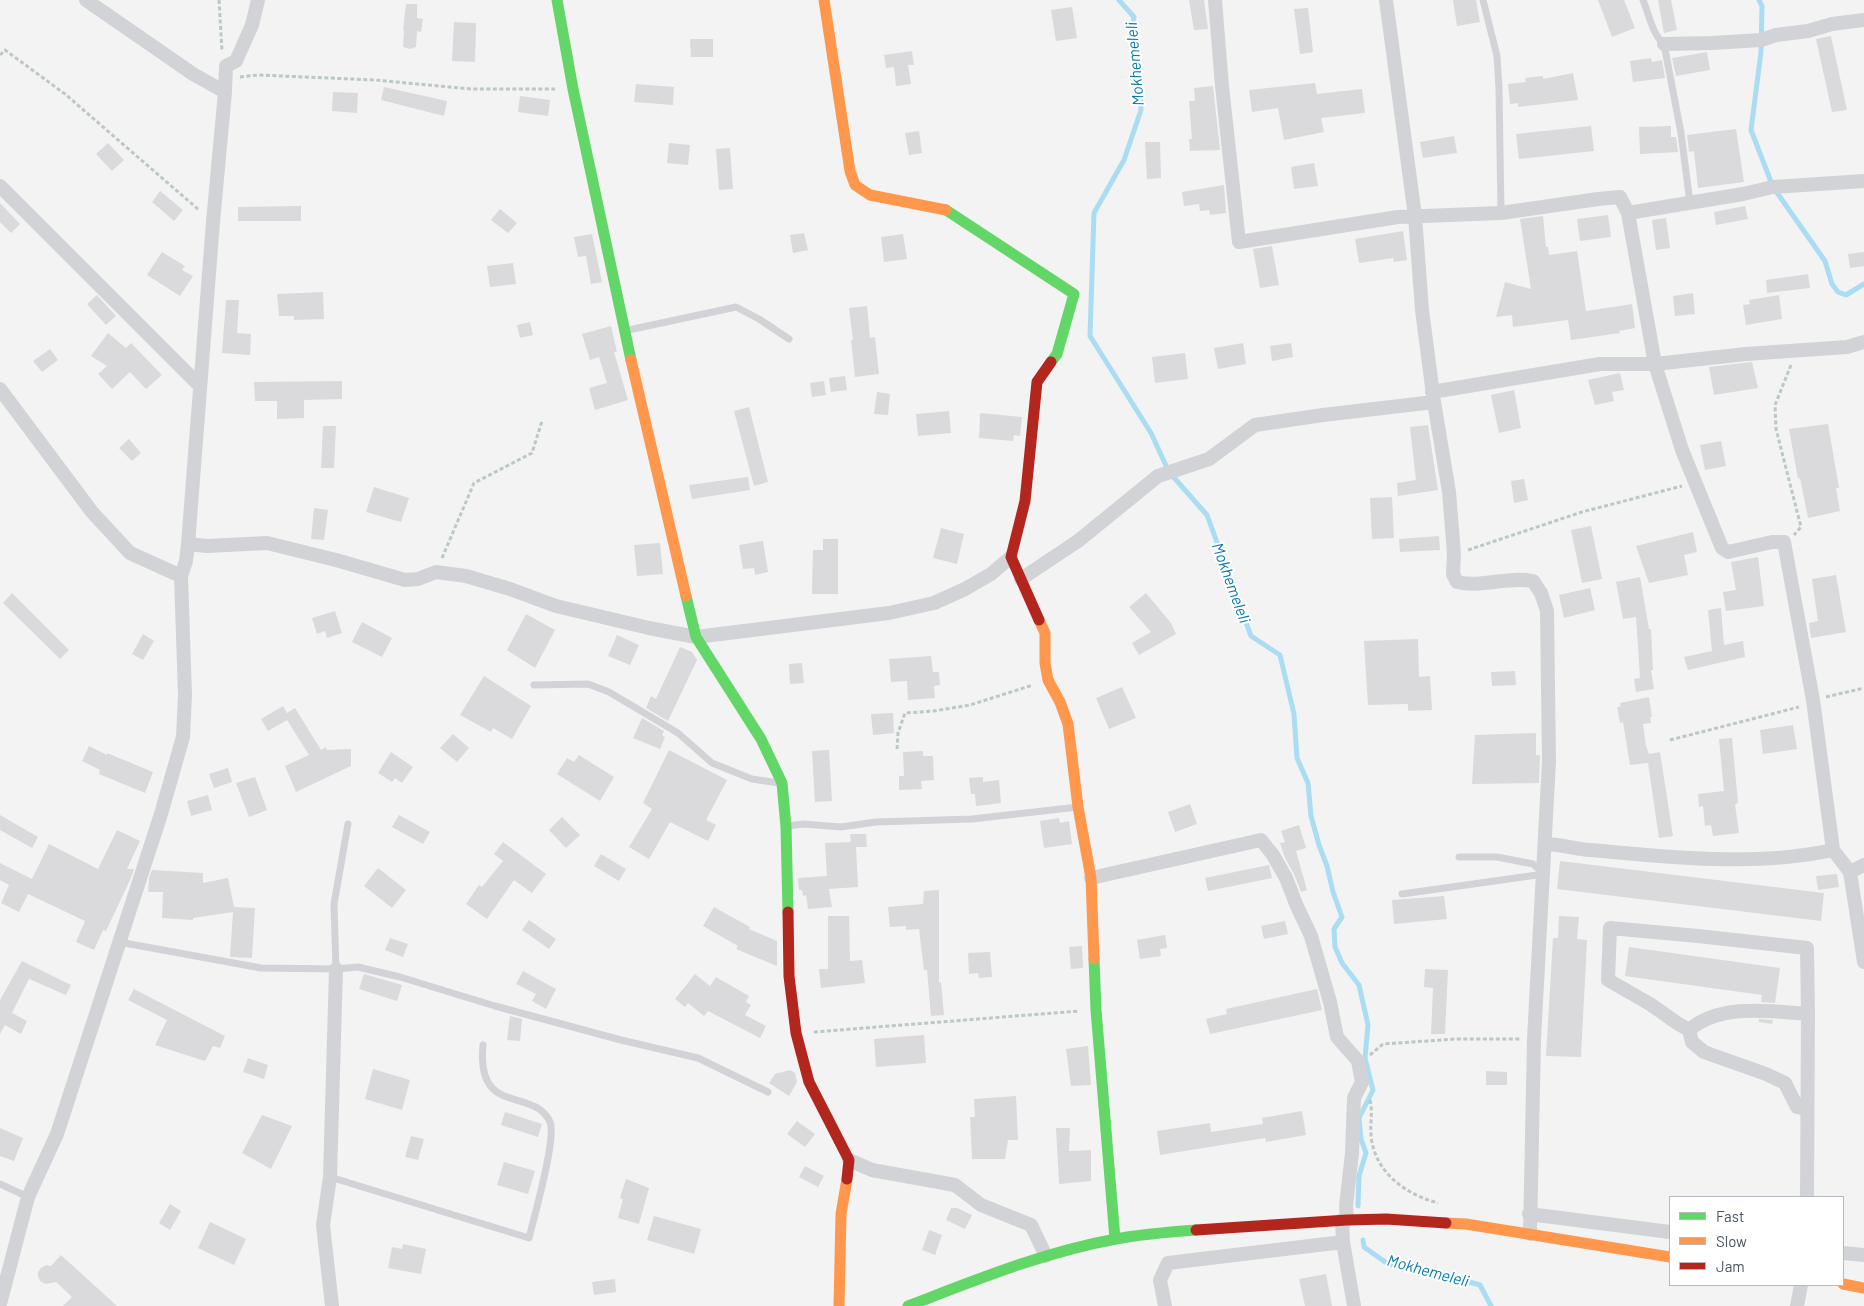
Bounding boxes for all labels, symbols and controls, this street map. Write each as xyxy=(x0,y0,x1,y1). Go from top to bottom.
water label: Mokhemeleli xyxy=(1122,21,1148,107)
water label: Mokhemeleli xyxy=(1208,540,1254,626)
legend xyxy=(1669,1196,1844,1286)
text: Fast xyxy=(1716,1207,1744,1225)
text: Slow xyxy=(1716,1232,1747,1250)
water label: Mokhemeleli xyxy=(1385,1251,1471,1291)
text: Jam xyxy=(1716,1257,1745,1275)

